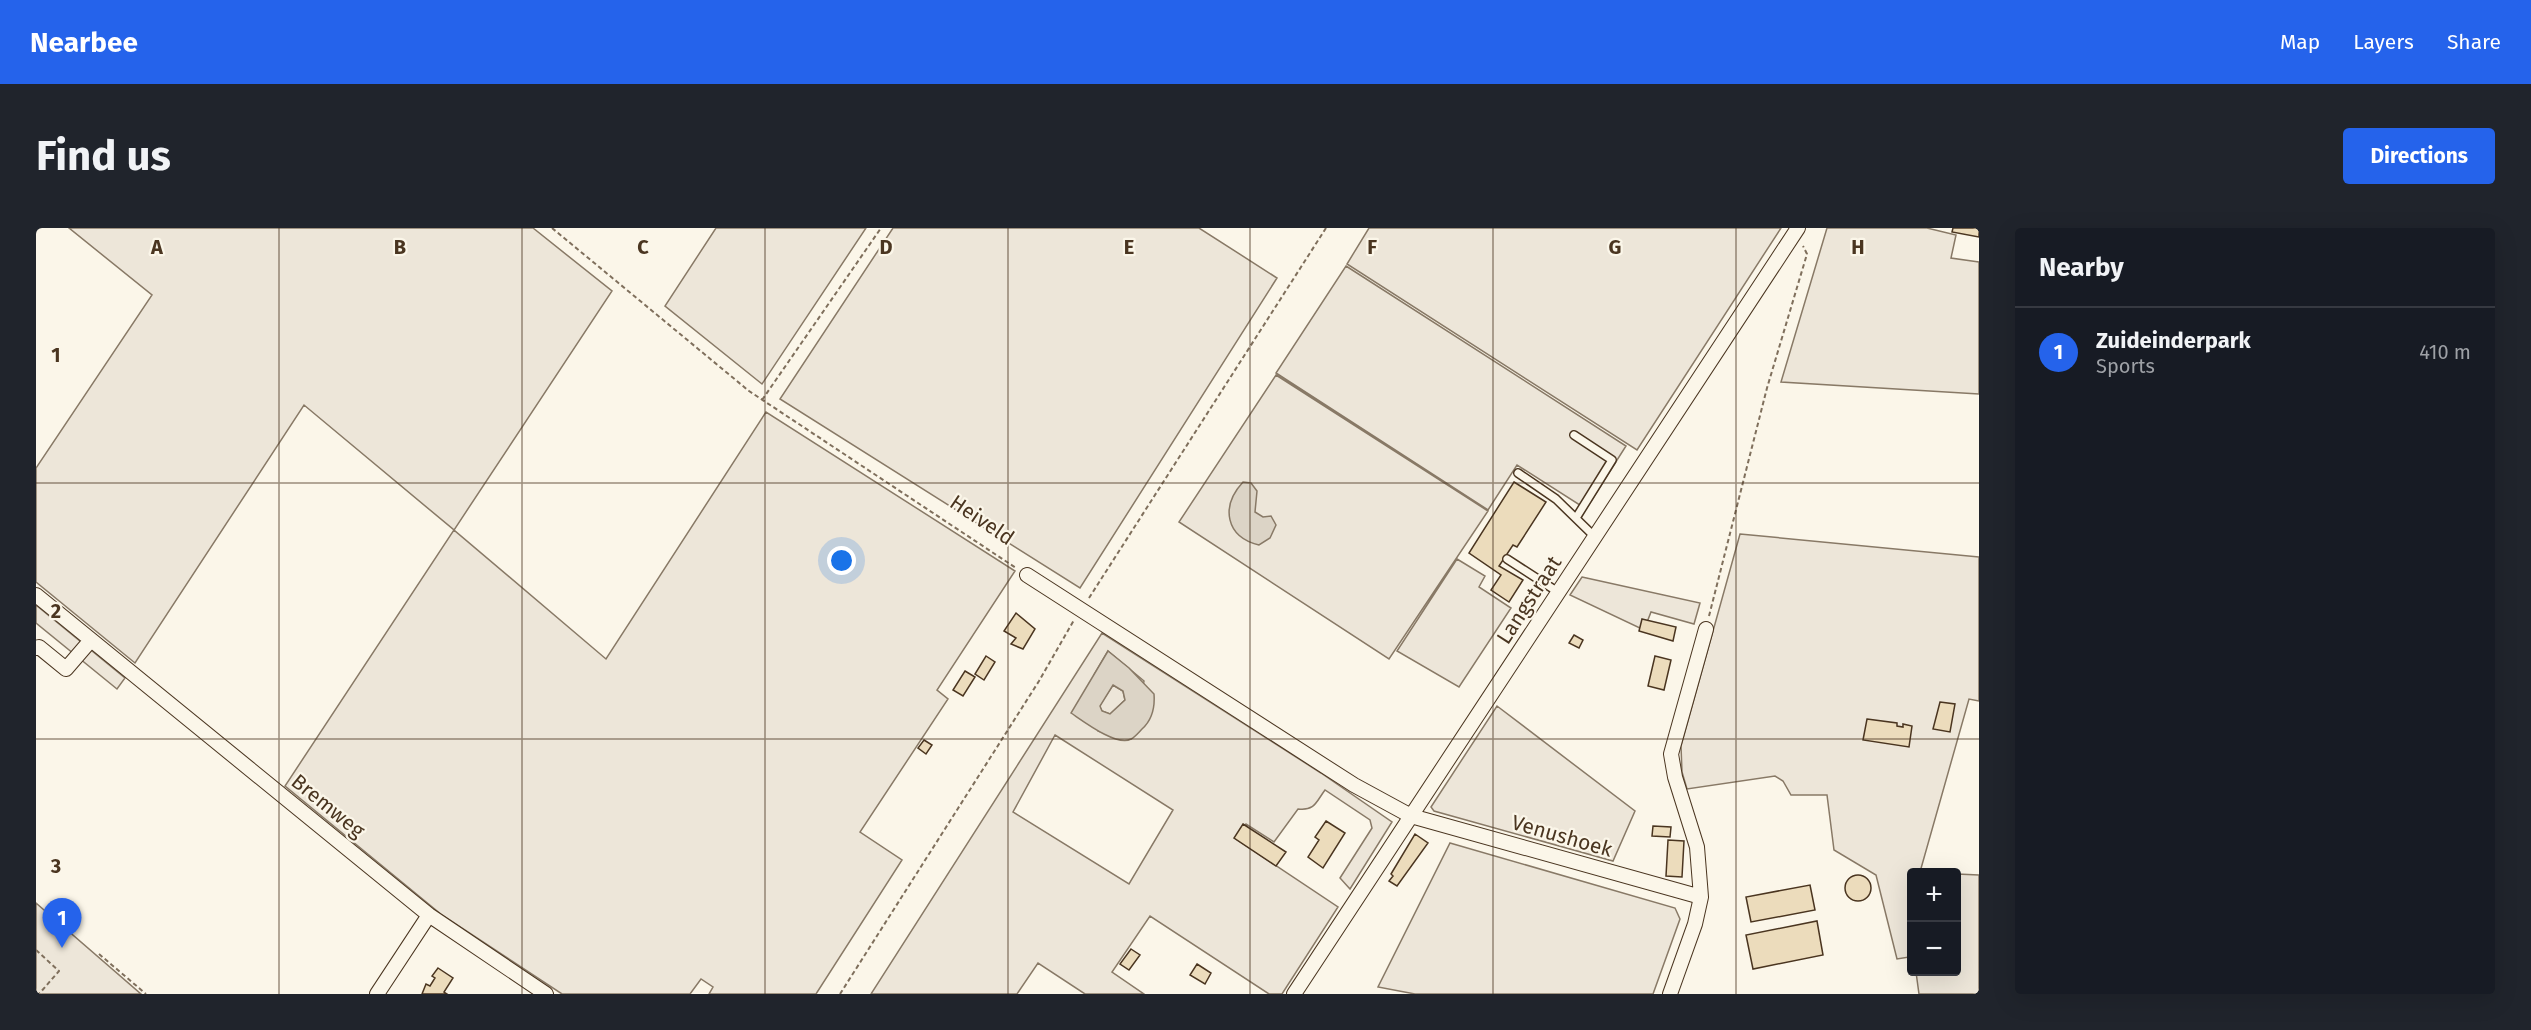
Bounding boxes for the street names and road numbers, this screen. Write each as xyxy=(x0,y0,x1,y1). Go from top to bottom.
street label: Heiveld xyxy=(945,489,1019,551)
street label: Langstraat xyxy=(1491,551,1567,649)
street label: Bremweg xyxy=(286,768,370,844)
street label: Venushoek xyxy=(1509,809,1616,863)

